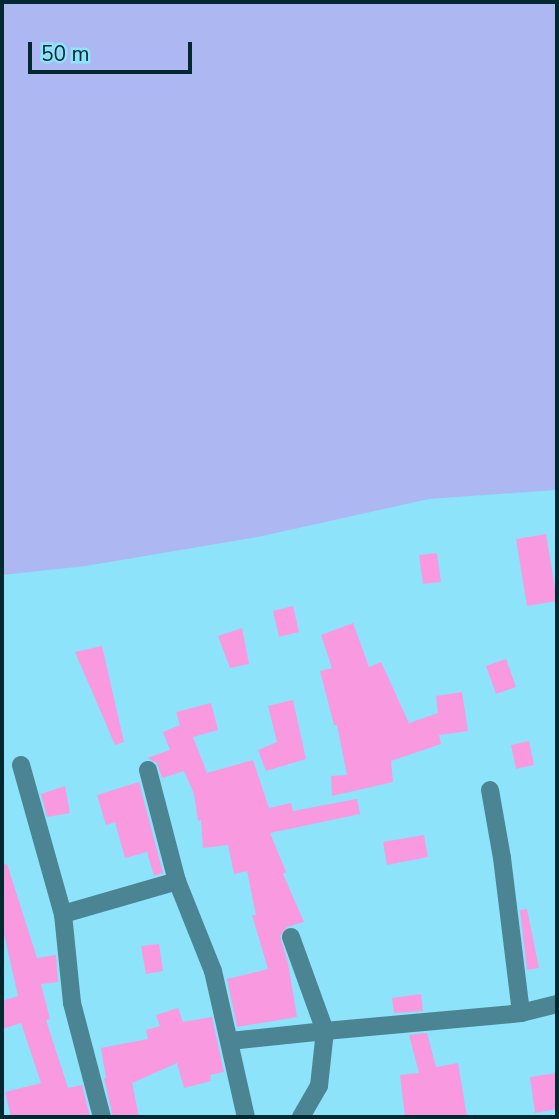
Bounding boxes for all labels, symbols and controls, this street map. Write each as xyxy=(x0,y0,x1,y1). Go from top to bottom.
scale bar xyxy=(32,28,196,72)
text: 50 m xyxy=(41,40,90,68)

